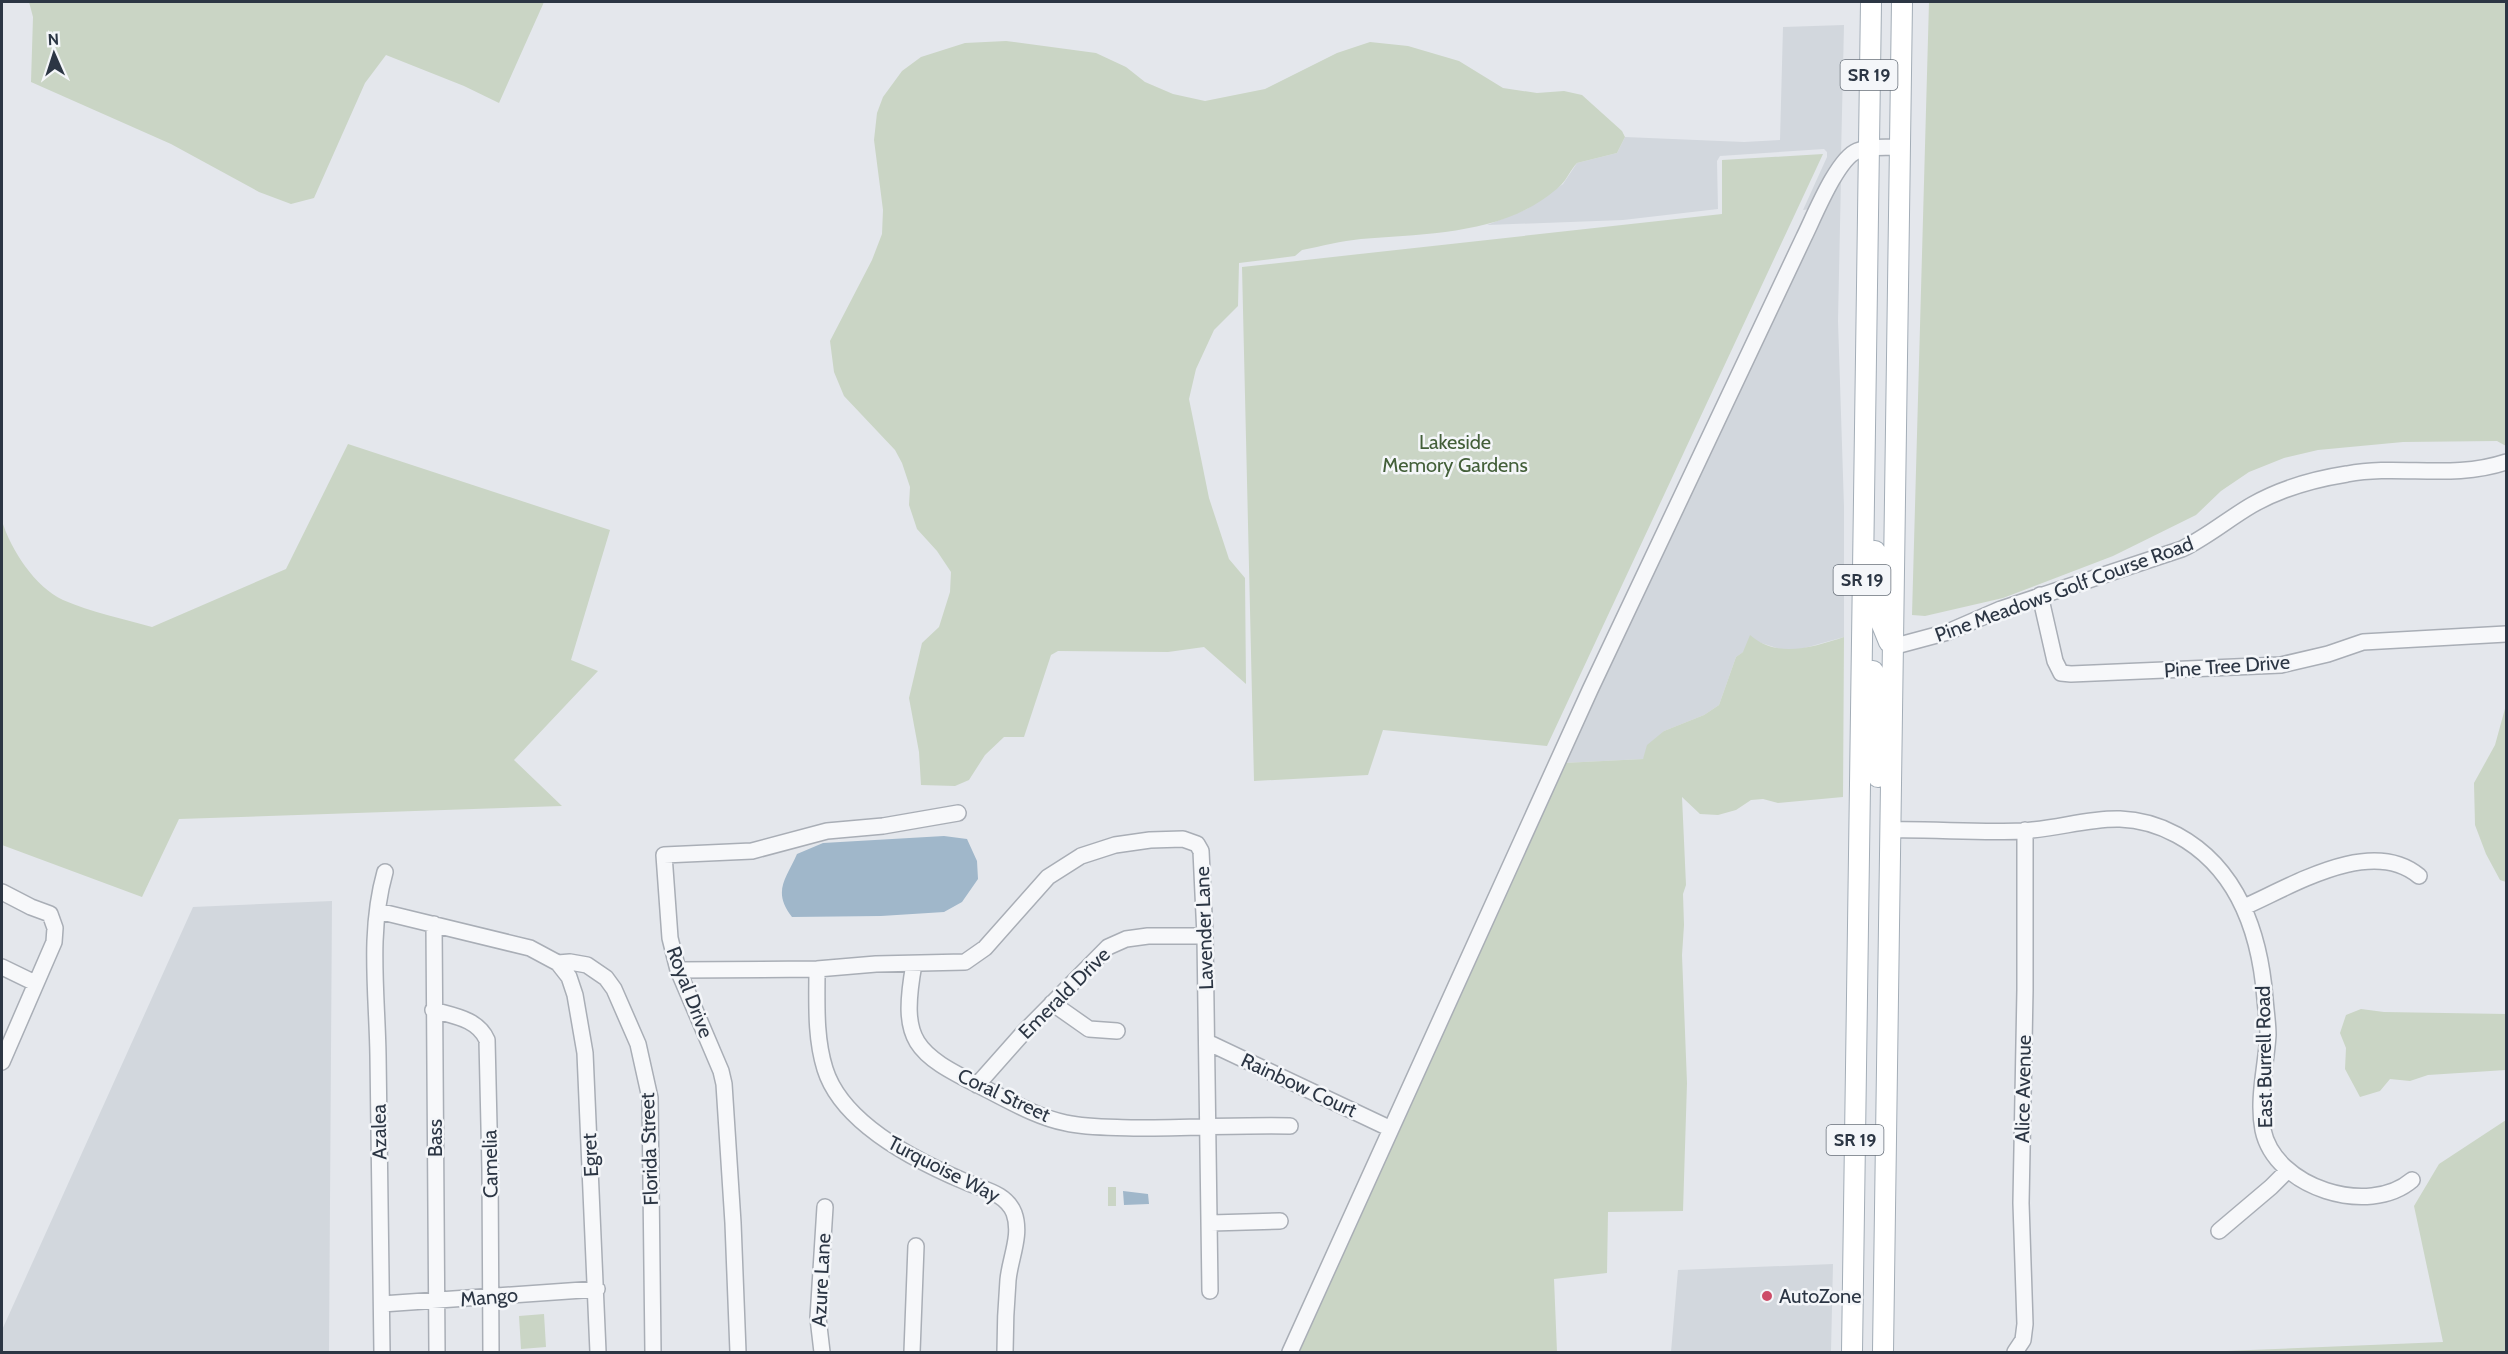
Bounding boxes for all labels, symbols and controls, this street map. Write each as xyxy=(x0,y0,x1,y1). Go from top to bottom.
north arrow xyxy=(24,24,84,84)
text: N xyxy=(47,30,59,49)
road number: SR 19 xyxy=(1840,60,1898,90)
park label: Lakeside Memory Gardens xyxy=(1382,430,1528,477)
street label: Pine Meadows Golf Course Road xyxy=(1932,531,2196,647)
road number: SR 19 xyxy=(1834,565,1890,595)
street label: Pine Tree Drive xyxy=(2163,650,2291,682)
street label: Lavender Lane xyxy=(1190,866,1218,990)
street label: Emerald Drive xyxy=(1013,942,1115,1044)
street label: Royal Drive xyxy=(662,943,718,1041)
street label: East Burrell Road xyxy=(2251,986,2277,1128)
street label: Alice Avenue xyxy=(2010,1035,2036,1143)
street label: Rainbow Court xyxy=(1237,1048,1361,1122)
street label: Coral Street xyxy=(954,1063,1054,1127)
street label: Florida Street xyxy=(635,1092,663,1206)
street label: Azalea xyxy=(367,1104,391,1160)
street label: Bass xyxy=(423,1119,447,1157)
road number: SR 19 xyxy=(1826,1125,1884,1155)
street label: Camelia xyxy=(477,1129,503,1198)
street label: Turquoise Way xyxy=(884,1130,1004,1208)
street label: Egret xyxy=(577,1132,603,1177)
street label: Azure Lane xyxy=(807,1232,835,1328)
street label: Mango xyxy=(459,1283,519,1311)
place label: AutoZone xyxy=(1779,1284,1861,1308)
marker: AutoZone xyxy=(1760,1289,1774,1303)

